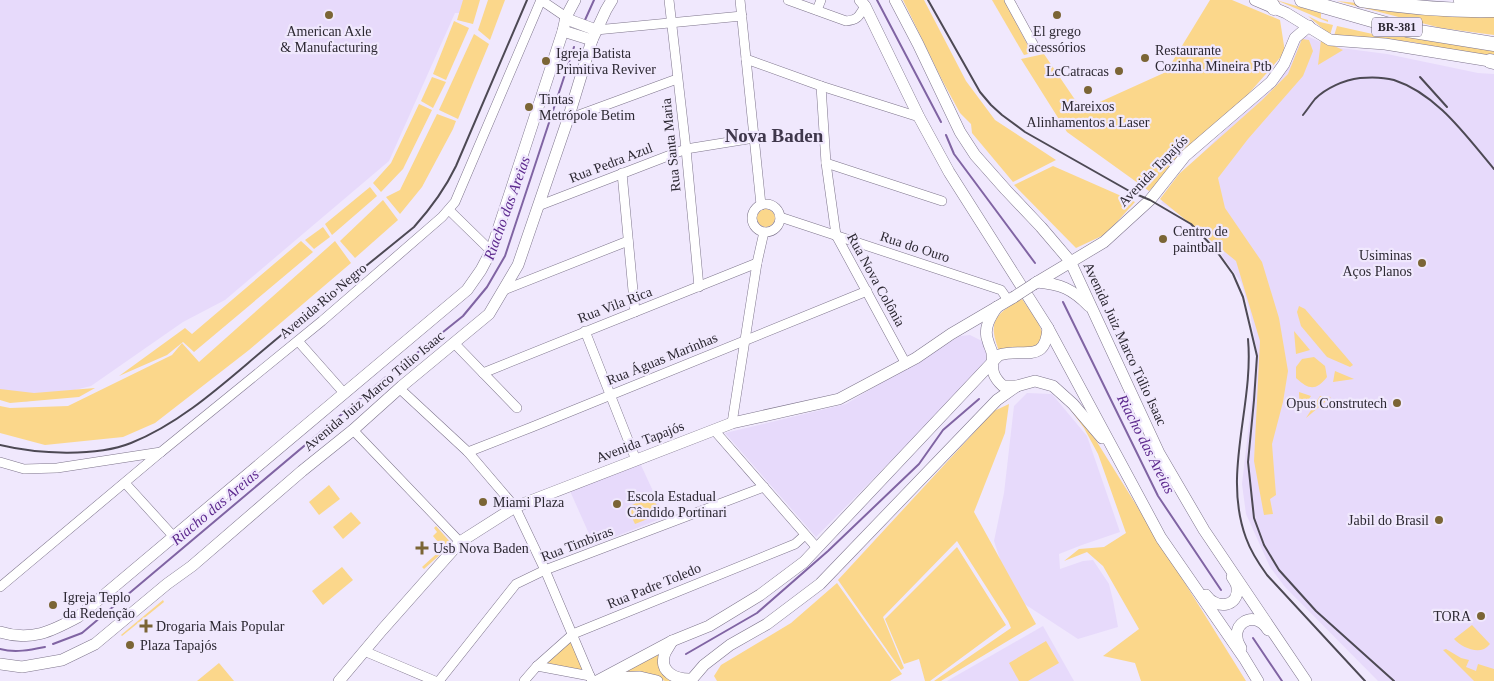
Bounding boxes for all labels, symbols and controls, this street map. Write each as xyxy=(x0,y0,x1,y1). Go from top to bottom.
marker: American Axle & Manufacturing xyxy=(323,9,335,21)
marker: El grego acessórios xyxy=(1051,9,1063,21)
road number: BR-381 xyxy=(1372,18,1422,36)
place label: American Axle & Manufacturing xyxy=(280,24,378,55)
place label: El grego acessórios xyxy=(1028,24,1086,55)
place label: Restaurante Cozinha Mineira Ptb xyxy=(1155,43,1272,74)
place label: Igreja Batista Primitiva Reviver xyxy=(556,46,656,77)
marker: Restaurante Cozinha Mineira Ptb xyxy=(1139,52,1151,64)
marker: Igreja Batista Primitiva Reviver xyxy=(540,55,552,67)
place label: LcCatracas xyxy=(1046,64,1109,79)
marker: LcCatracas xyxy=(1113,65,1125,77)
marker: Mareixos Alinhamentos a Laser xyxy=(1082,84,1094,96)
place label: Tintas Metrópole Betim xyxy=(539,92,635,123)
street label: Rua Santa Maria xyxy=(659,97,683,193)
place label: Mareixos Alinhamentos a Laser xyxy=(1027,99,1150,130)
marker: Tintas Metrópole Betim xyxy=(523,101,535,113)
district label: Nova Baden xyxy=(725,125,824,146)
street label: Avenida Tapajós xyxy=(1115,132,1191,210)
street label: Rua Pedra Azul xyxy=(567,140,655,186)
water label: Riacho das Areias xyxy=(480,154,533,263)
place label: Centro de paintball xyxy=(1173,224,1228,255)
street label: Rua do Ouro xyxy=(878,229,952,265)
street label: Rua Nova Colônia xyxy=(844,231,908,330)
marker: Centro de paintball xyxy=(1157,233,1169,245)
place label: Usiminas Aços Planos xyxy=(1342,248,1412,279)
marker: Usiminas Aços Planos xyxy=(1416,257,1428,269)
street label: Avenida Rio Negro xyxy=(277,260,369,342)
street label: Avenida Juiz Marco Túlio Isaac xyxy=(1081,260,1169,428)
street label: Rua Vila Rica xyxy=(576,284,655,326)
street label: Avenida Juiz Marco Túlio Isaac xyxy=(301,328,447,454)
street label: Rua Águas Marinhas xyxy=(604,329,720,388)
water label: Riacho das Areias xyxy=(1114,391,1178,496)
place label: Opus Construtech xyxy=(1286,396,1387,411)
marker: Opus Construtech xyxy=(1391,397,1403,409)
street label: Avenida Tapajós xyxy=(594,418,686,466)
water label: Riacho das Areias xyxy=(167,466,262,549)
place label: Escola Estadual Cândido Portinari xyxy=(627,489,727,520)
place label: Miami Plaza xyxy=(493,495,565,510)
marker: Miami Plaza xyxy=(477,496,489,508)
marker: Escola Estadual Cândido Portinari xyxy=(611,498,623,510)
place label: Jabil do Brasil xyxy=(1348,513,1429,528)
marker: Jabil do Brasil xyxy=(1433,514,1445,526)
street label: Rua Timbiras xyxy=(539,523,615,565)
marker: Usb Nova Baden xyxy=(415,541,429,555)
place label: Usb Nova Baden xyxy=(433,541,529,556)
street label: Rua Padre Toledo xyxy=(605,560,703,612)
place label: Igreja Teplo da Redenção xyxy=(63,590,135,621)
marker: Igreja Teplo da Redenção xyxy=(47,599,59,611)
place label: TORA xyxy=(1433,609,1472,624)
marker: TORA xyxy=(1475,610,1487,622)
place label: Drogaria Mais Popular xyxy=(156,619,285,634)
marker: Drogaria Mais Popular xyxy=(140,620,152,632)
place label: Plaza Tapajós xyxy=(140,638,217,653)
marker: Plaza Tapajós xyxy=(124,639,136,651)

